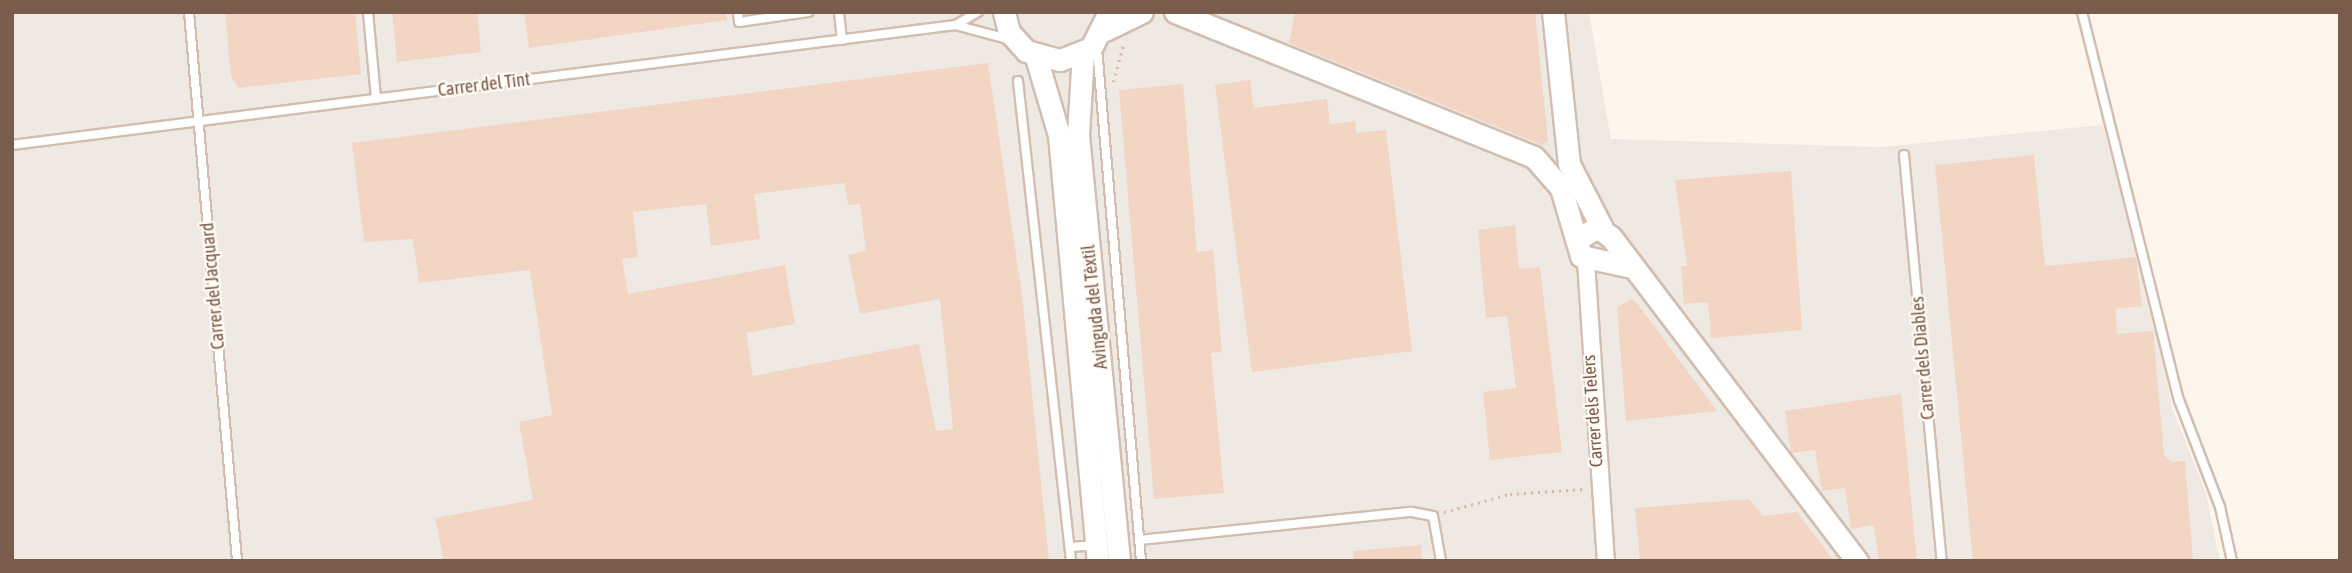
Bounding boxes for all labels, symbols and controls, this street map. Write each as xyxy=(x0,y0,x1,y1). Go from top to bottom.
street label: Carrer del Tint xyxy=(437,69,531,101)
street label: Carrer del Jacquard xyxy=(197,222,229,350)
street label: Avinguda del Tèxtil xyxy=(1078,244,1112,370)
street label: Carrer dels Diables xyxy=(1907,296,1939,420)
street label: Carrer dels Telers xyxy=(1578,354,1608,468)

